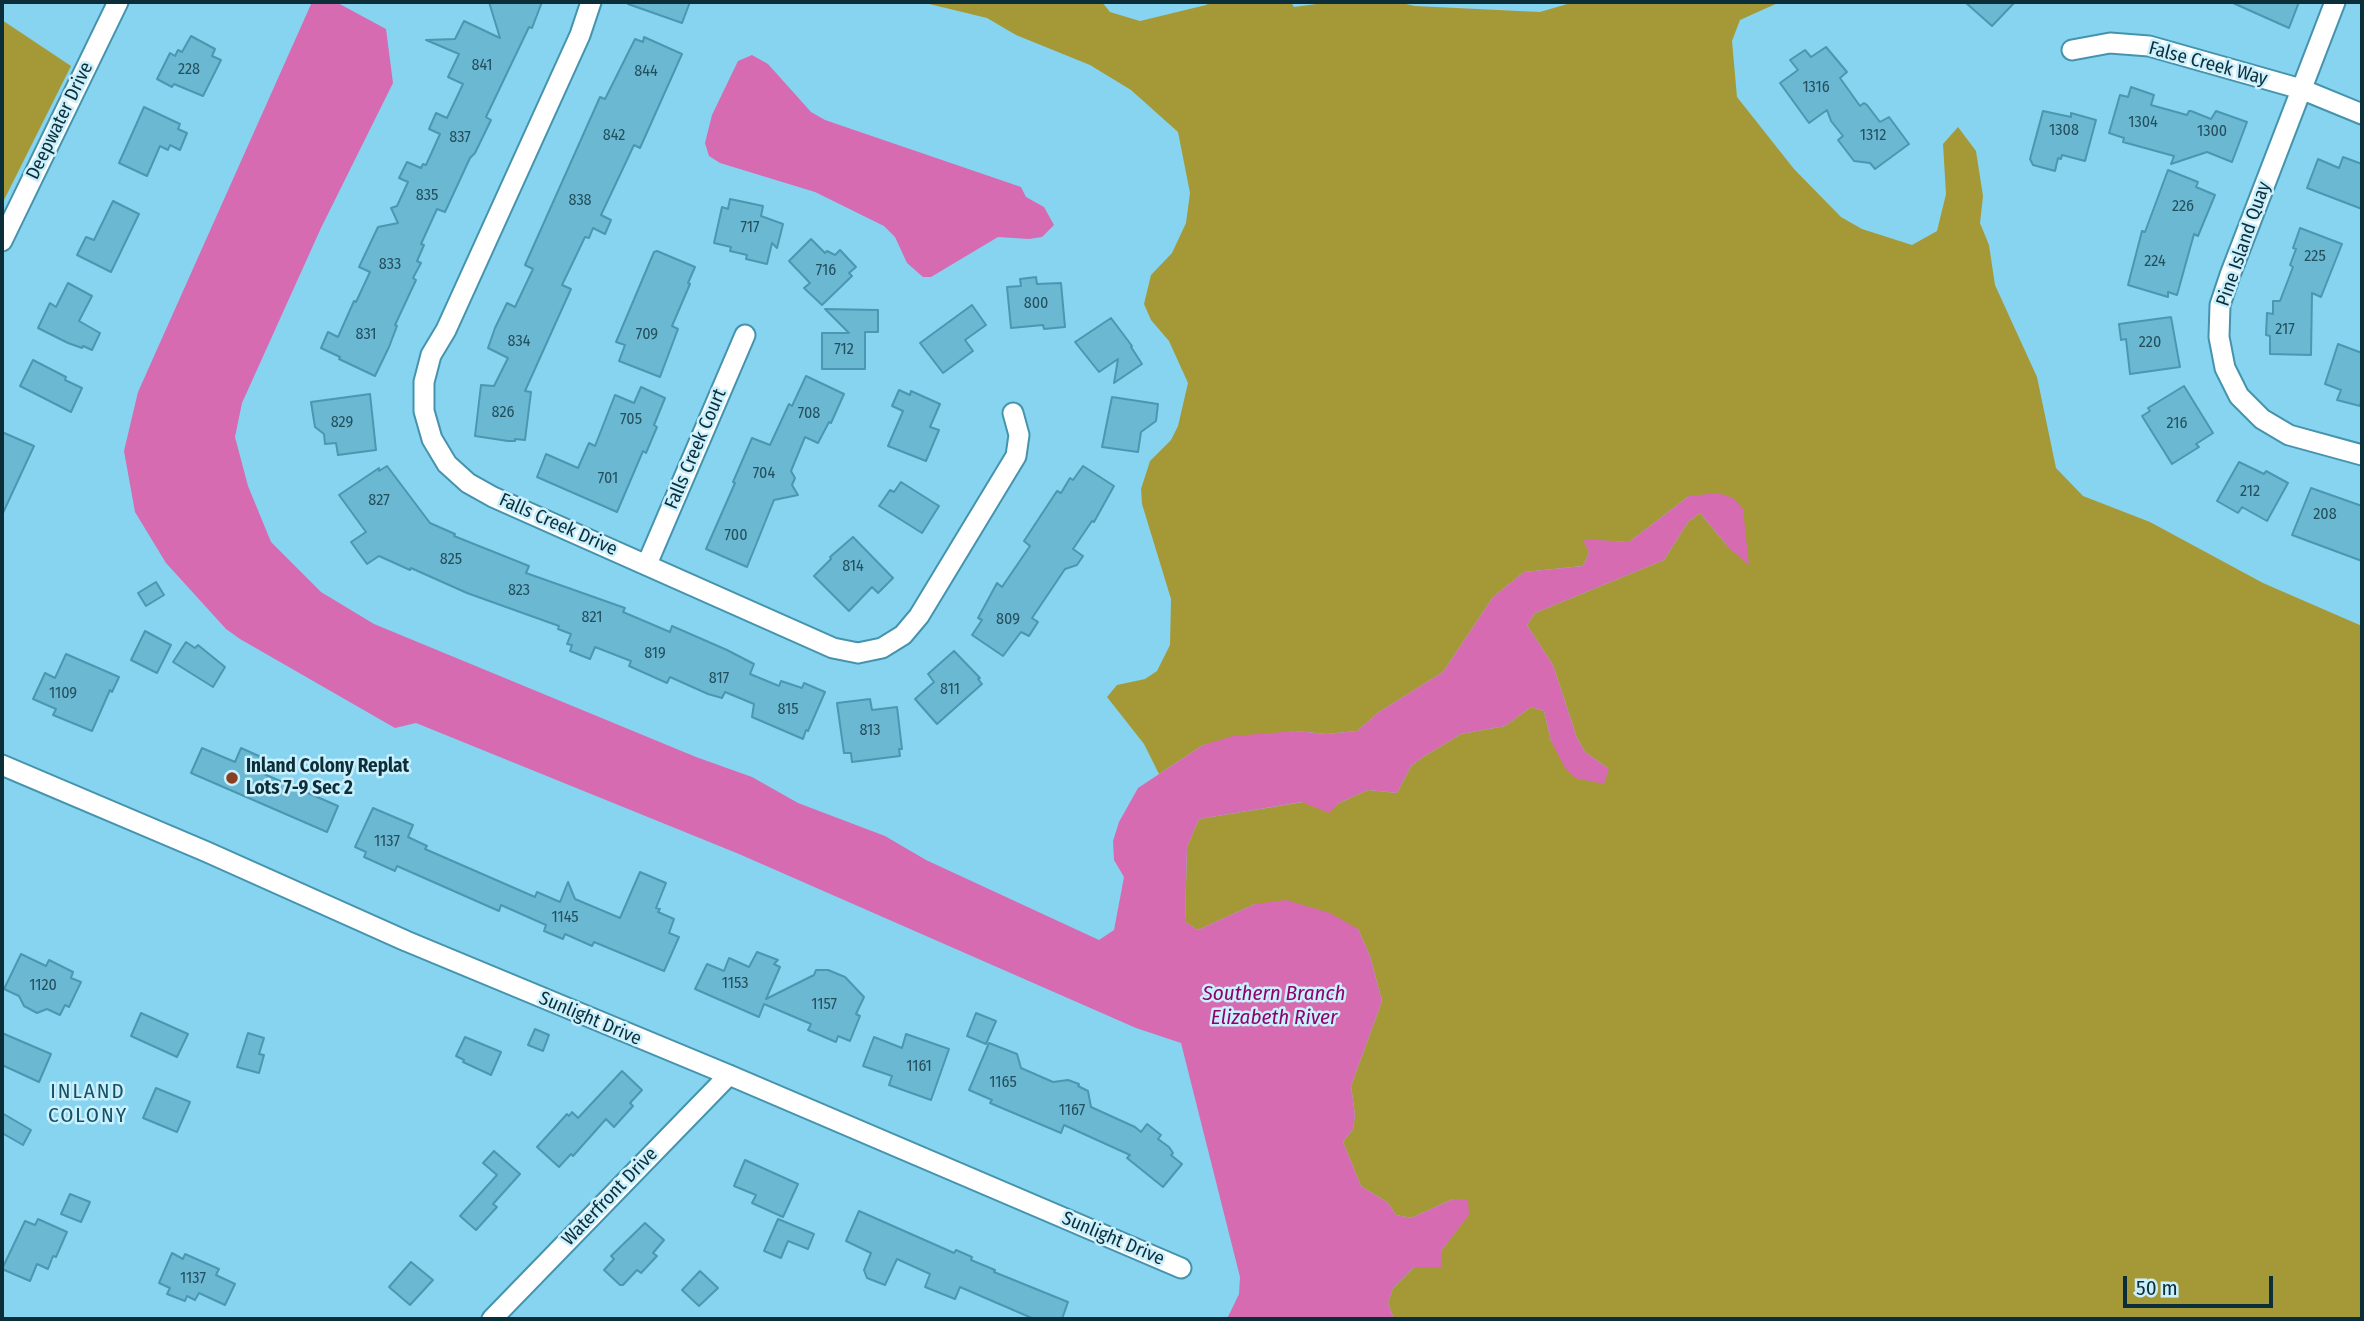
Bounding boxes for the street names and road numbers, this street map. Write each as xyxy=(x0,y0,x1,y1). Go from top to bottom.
street label: False Creek Way xyxy=(2146,37,2270,91)
street label: Deepwater Drive xyxy=(22,58,98,184)
street label: Pine Island Quay xyxy=(2212,179,2276,309)
street label: Falls Creek Court xyxy=(660,385,732,513)
street label: Falls Creek Drive xyxy=(495,489,621,561)
street label: Sunlight Drive xyxy=(535,987,645,1051)
street label: Waterfront Drive xyxy=(557,1143,663,1251)
street label: Sunlight Drive xyxy=(1058,1207,1168,1271)

